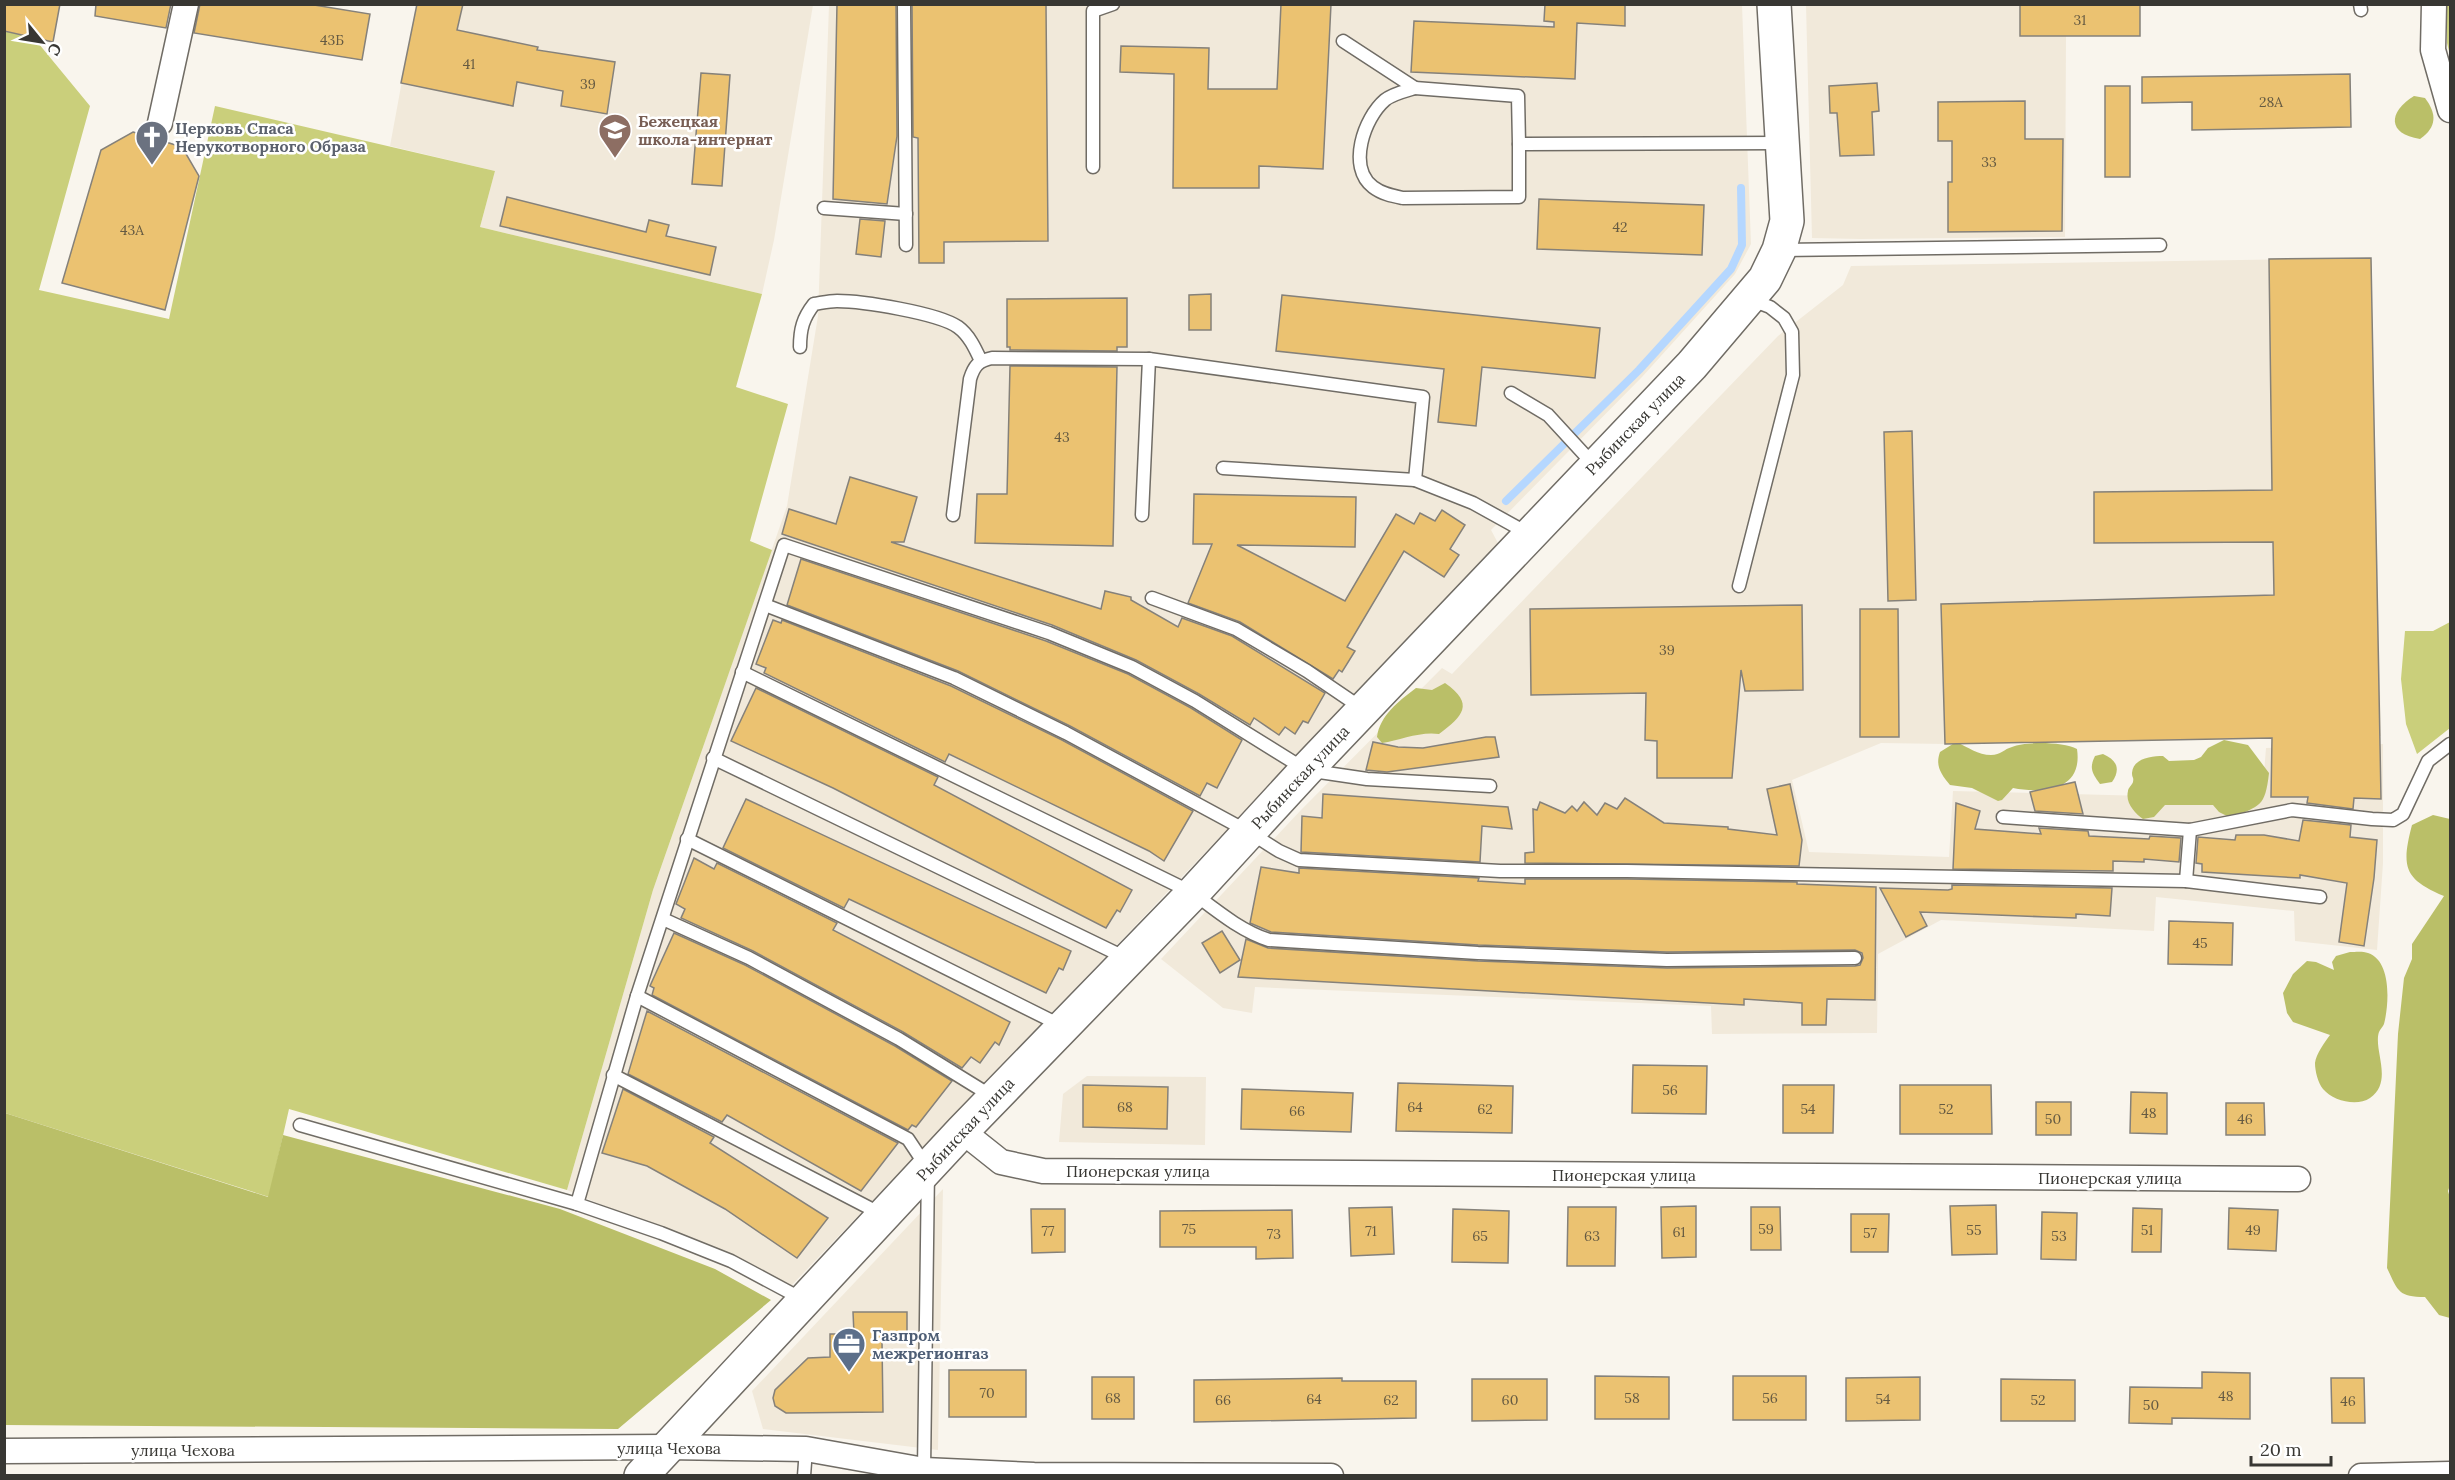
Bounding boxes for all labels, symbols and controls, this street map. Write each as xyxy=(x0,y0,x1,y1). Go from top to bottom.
house number: 31 xyxy=(2074,11,2086,29)
north arrow xyxy=(12,12,72,72)
house number: 43Б xyxy=(320,31,344,49)
text: С xyxy=(44,40,66,59)
house number: 41 xyxy=(463,55,475,73)
house number: 39 xyxy=(580,75,596,93)
house number: 28А xyxy=(2259,93,2283,111)
place label: Бежецкая школа-интернат xyxy=(638,111,773,149)
school or university icon: Бежецкая школа-интернат xyxy=(597,112,633,159)
place label: Церковь Спаса Нерукотворного Образа xyxy=(175,118,367,156)
church icon: Церковь Спаса Нерукотворного Образа xyxy=(134,119,170,166)
house number: 33 xyxy=(1981,153,1997,171)
house number: 42 xyxy=(1612,218,1628,236)
house number: 43А xyxy=(120,221,144,239)
street label: Рыбинская улица xyxy=(1581,369,1689,479)
house number: 43 xyxy=(1054,428,1070,446)
house number: 39 xyxy=(1659,641,1675,659)
street label: Рыбинская улица xyxy=(1247,721,1353,833)
house number: 45 xyxy=(2192,934,2208,952)
street label: Рыбинская улица xyxy=(912,1073,1018,1185)
house number: 56 xyxy=(1662,1081,1678,1099)
house number: 68 xyxy=(1117,1098,1133,1116)
house number: 64 xyxy=(1407,1098,1423,1116)
house number: 62 xyxy=(1477,1100,1493,1118)
house number: 54 xyxy=(1800,1100,1816,1118)
house number: 52 xyxy=(1938,1100,1954,1118)
house number: 66 xyxy=(1289,1102,1305,1120)
house number: 48 xyxy=(2141,1104,2157,1122)
house number: 50 xyxy=(2045,1110,2061,1128)
house number: 46 xyxy=(2237,1110,2253,1128)
street label: Пионерская улица xyxy=(1066,1161,1210,1181)
street label: Пионерская улица xyxy=(1552,1165,1696,1185)
street label: Пионерская улица xyxy=(2038,1168,2182,1188)
house number: 75 xyxy=(1182,1220,1196,1238)
house number: 59 xyxy=(1758,1220,1774,1238)
house number: 55 xyxy=(1966,1221,1982,1239)
house number: 51 xyxy=(2141,1221,2153,1239)
house number: 49 xyxy=(2245,1221,2261,1239)
house number: 77 xyxy=(1042,1222,1055,1240)
house number: 71 xyxy=(1365,1222,1377,1240)
house number: 61 xyxy=(1672,1223,1686,1241)
house number: 57 xyxy=(1863,1224,1878,1242)
house number: 73 xyxy=(1267,1225,1281,1243)
house number: 65 xyxy=(1472,1227,1488,1245)
house number: 63 xyxy=(1584,1227,1600,1245)
house number: 53 xyxy=(2051,1227,2067,1245)
place label: Газпром межрегионгаз xyxy=(872,1325,989,1363)
office icon: Газпром межрегионгаз xyxy=(831,1326,867,1373)
house number: 70 xyxy=(979,1384,995,1402)
house number: 48 xyxy=(2218,1387,2234,1405)
house number: 68 xyxy=(1105,1389,1121,1407)
house number: 58 xyxy=(1624,1389,1640,1407)
house number: 56 xyxy=(1762,1389,1778,1407)
house number: 64 xyxy=(1306,1390,1322,1408)
house number: 54 xyxy=(1875,1390,1891,1408)
house number: 66 xyxy=(1215,1391,1231,1409)
house number: 62 xyxy=(1383,1391,1399,1409)
house number: 60 xyxy=(1502,1391,1518,1409)
house number: 52 xyxy=(2030,1391,2046,1409)
house number: 46 xyxy=(2340,1392,2356,1410)
house number: 50 xyxy=(2143,1396,2159,1414)
scale bar xyxy=(2251,1429,2330,1467)
street label: улица Чехова xyxy=(617,1438,721,1458)
text: 20 m xyxy=(2260,1438,2302,1461)
street label: улица Чехова xyxy=(131,1440,235,1460)

